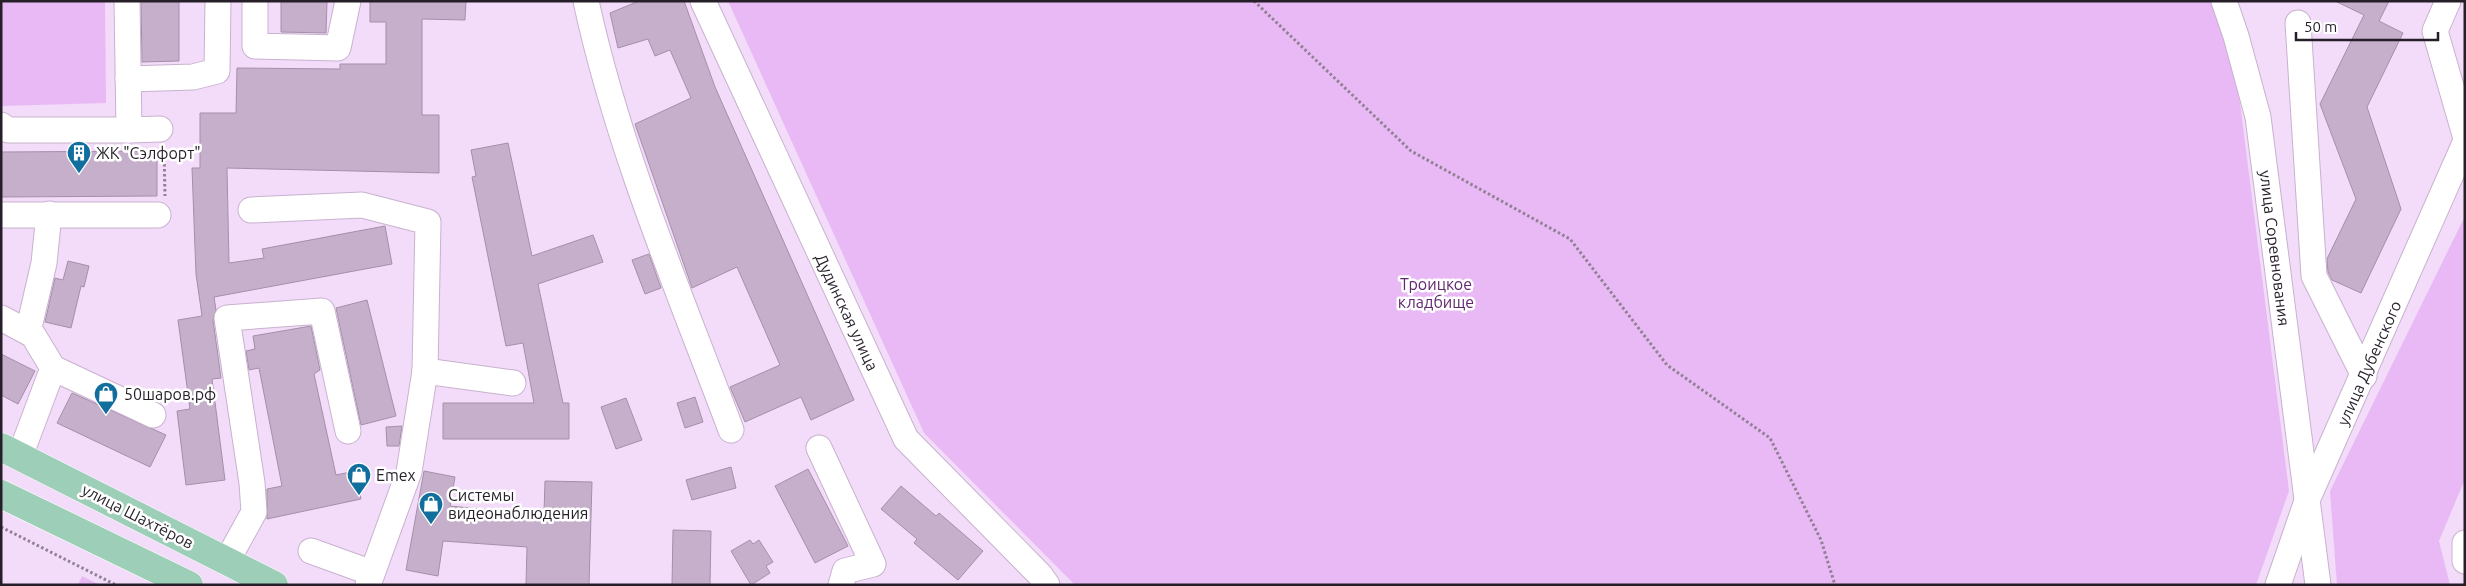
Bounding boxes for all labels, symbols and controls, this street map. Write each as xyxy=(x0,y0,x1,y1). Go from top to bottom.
scale bar xyxy=(2296,10,2438,42)
text: 50 m xyxy=(2304,18,2337,35)
building icon: ЖК "Сэлфорт" xyxy=(66,140,92,174)
place label: ЖК "Сэлфорт" xyxy=(96,144,201,162)
street label: улица Соревнования xyxy=(2257,169,2293,327)
street label: Дудинская улица xyxy=(812,251,882,373)
park label: Троицкое кладбище xyxy=(1398,275,1474,311)
street label: улица Дубенского xyxy=(2333,298,2405,428)
shop icon: 50шаров.рф xyxy=(93,381,119,415)
place label: 50шаров.рф xyxy=(124,385,216,403)
shop icon: Emex xyxy=(346,462,372,496)
place label: Emex xyxy=(376,466,416,484)
street label: улица Шахтёров xyxy=(79,480,197,552)
place label: Системы видеонаблюдения xyxy=(448,486,588,522)
shop icon: Системы видеонаблюдения xyxy=(418,491,444,525)

